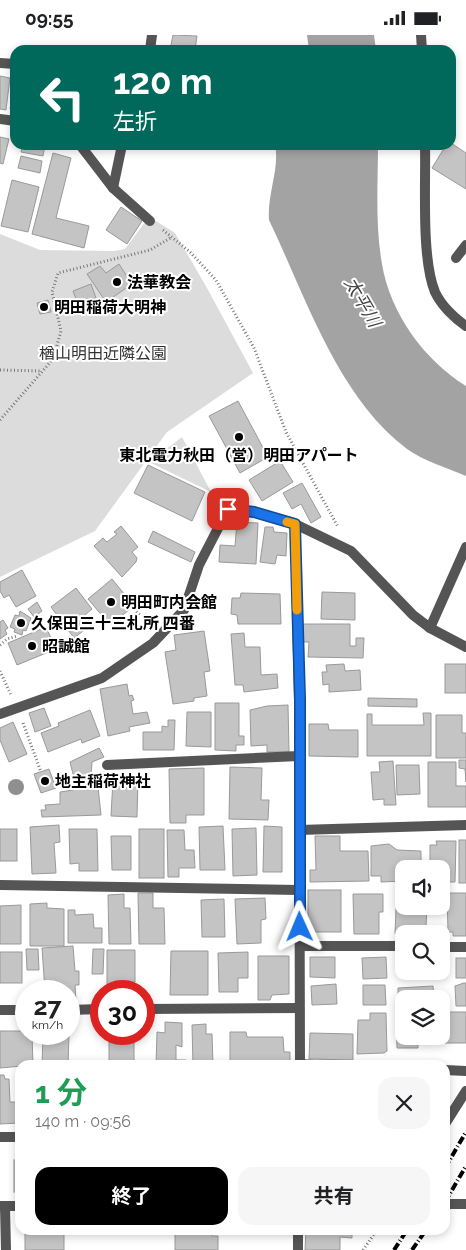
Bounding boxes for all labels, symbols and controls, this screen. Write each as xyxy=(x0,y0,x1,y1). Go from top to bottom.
text: 09:55 xyxy=(25,7,74,29)
text: 120 m xyxy=(113,61,213,102)
icon: left xyxy=(30,65,95,130)
text: 左折 xyxy=(113,108,157,134)
place label: 法華教会 xyxy=(127,273,191,292)
water label: 太平川 xyxy=(340,273,387,332)
marker: 法華教会 xyxy=(111,276,123,288)
place label: 明田稲荷大明神 xyxy=(54,298,166,317)
marker: 明田稲荷大明神 xyxy=(38,301,50,313)
park label: 楢山明田近隣公園 xyxy=(39,344,167,363)
marker: 東北電力秋田（営）明田アパート xyxy=(233,431,245,443)
place label: 東北電力秋田（営）明田アパート xyxy=(119,446,359,465)
pin xyxy=(207,488,249,530)
icon: arrive xyxy=(214,495,242,523)
place label: 明田町内会館 xyxy=(121,593,217,612)
marker: 明田町内会館 xyxy=(105,596,117,608)
place label: 久保田三十三札所 四番 xyxy=(31,614,195,633)
marker: 久保田三十三札所 四番 xyxy=(15,617,27,629)
place label: 昭誠館 xyxy=(42,637,90,656)
marker: 昭誠館 xyxy=(26,640,38,652)
place label: 地主稲荷神社 xyxy=(55,772,151,791)
marker: 地主稲荷神社 xyxy=(39,775,51,787)
map controls xyxy=(395,860,450,1045)
button: sound xyxy=(395,860,450,915)
position arrow xyxy=(273,900,325,952)
button: search xyxy=(395,925,450,980)
speed limit sign: 30 xyxy=(90,980,155,1045)
button: layers xyxy=(395,990,450,1045)
text: 27 xyxy=(33,991,62,1021)
text: km/h xyxy=(32,1018,63,1032)
text: 1 分 xyxy=(35,1075,87,1110)
button: close xyxy=(378,1077,430,1129)
text: 140 m · 09:56 xyxy=(35,1112,131,1131)
button: 終了 xyxy=(35,1167,228,1225)
button: 共有 xyxy=(238,1167,430,1225)

